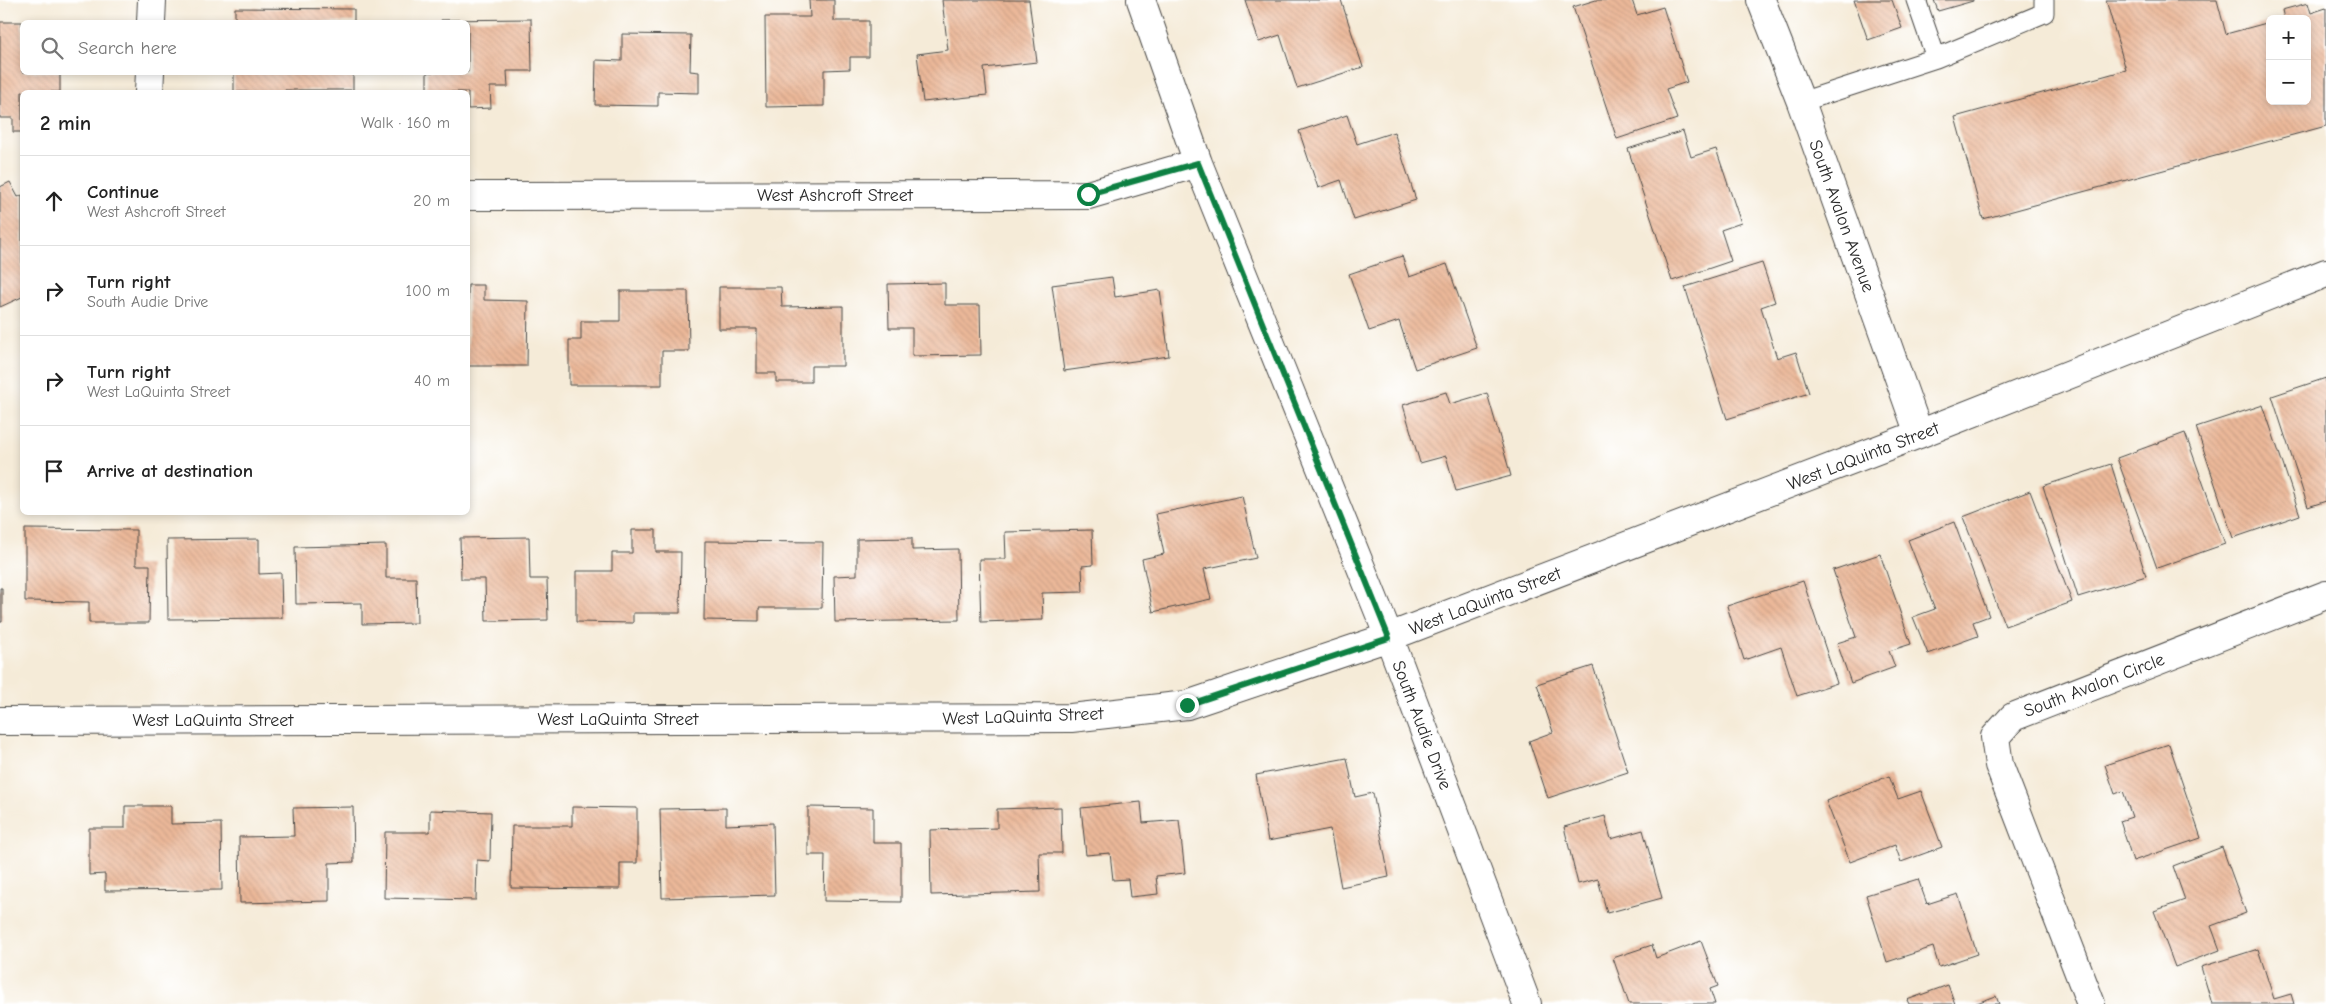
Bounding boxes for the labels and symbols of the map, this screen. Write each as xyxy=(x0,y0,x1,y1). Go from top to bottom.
street label: South Avalon Avenue xyxy=(1804,137,1879,295)
route start xyxy=(1077,183,1100,206)
street label: West Ashcroft Street xyxy=(757,185,914,206)
street label: West LaQuinta Street xyxy=(1784,418,1943,495)
street label: West LaQuinta Street xyxy=(1406,563,1565,640)
street label: South Avalon Circle xyxy=(2021,649,2168,722)
street label: South Audie Drive xyxy=(1387,658,1456,793)
route end xyxy=(1176,694,1199,717)
street label: West LaQuinta Street xyxy=(942,703,1105,730)
street label: West LaQuinta Street xyxy=(537,709,699,730)
street label: West LaQuinta Street xyxy=(132,710,294,731)

